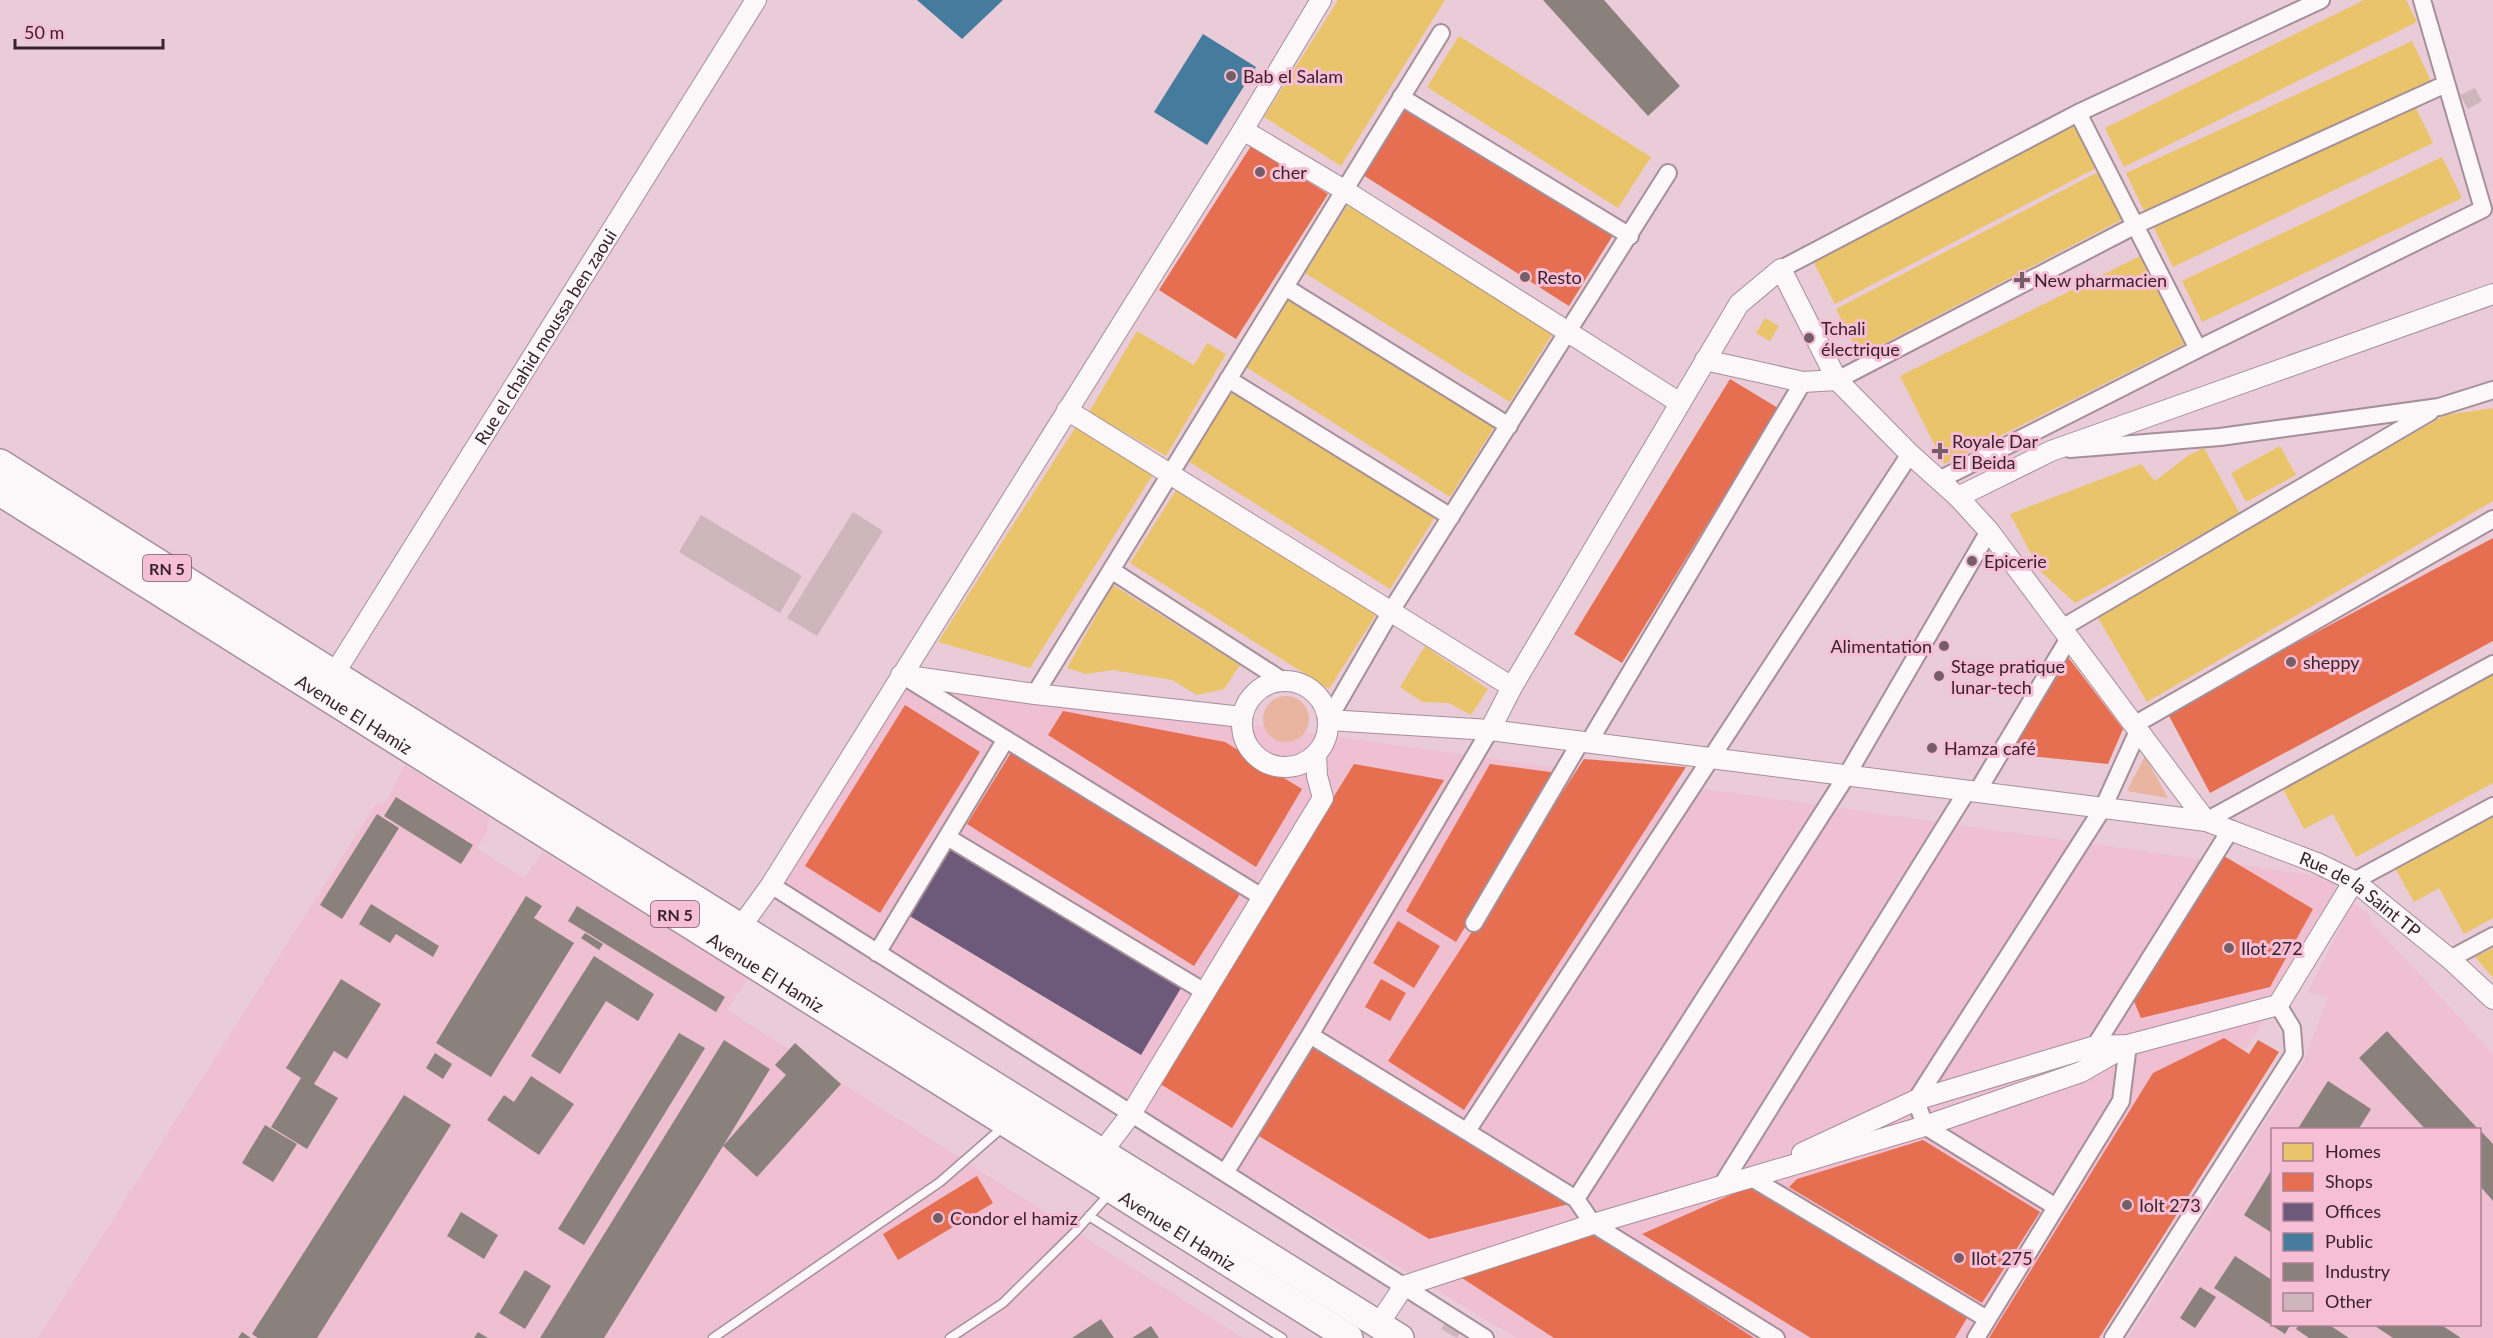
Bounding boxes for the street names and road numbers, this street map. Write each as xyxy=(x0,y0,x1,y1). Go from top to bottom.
street label: Rue el chahid moussa ben zaoui xyxy=(469,225,621,449)
road number: RN 5 xyxy=(143,555,191,581)
street label: Avenue El Hamiz xyxy=(292,669,416,759)
street label: Rue de la Saint TP xyxy=(2297,846,2426,942)
road number: RN 5 xyxy=(651,901,699,927)
street label: Avenue El Hamiz xyxy=(704,928,828,1017)
street label: Avenue El Hamiz xyxy=(1115,1186,1240,1275)

